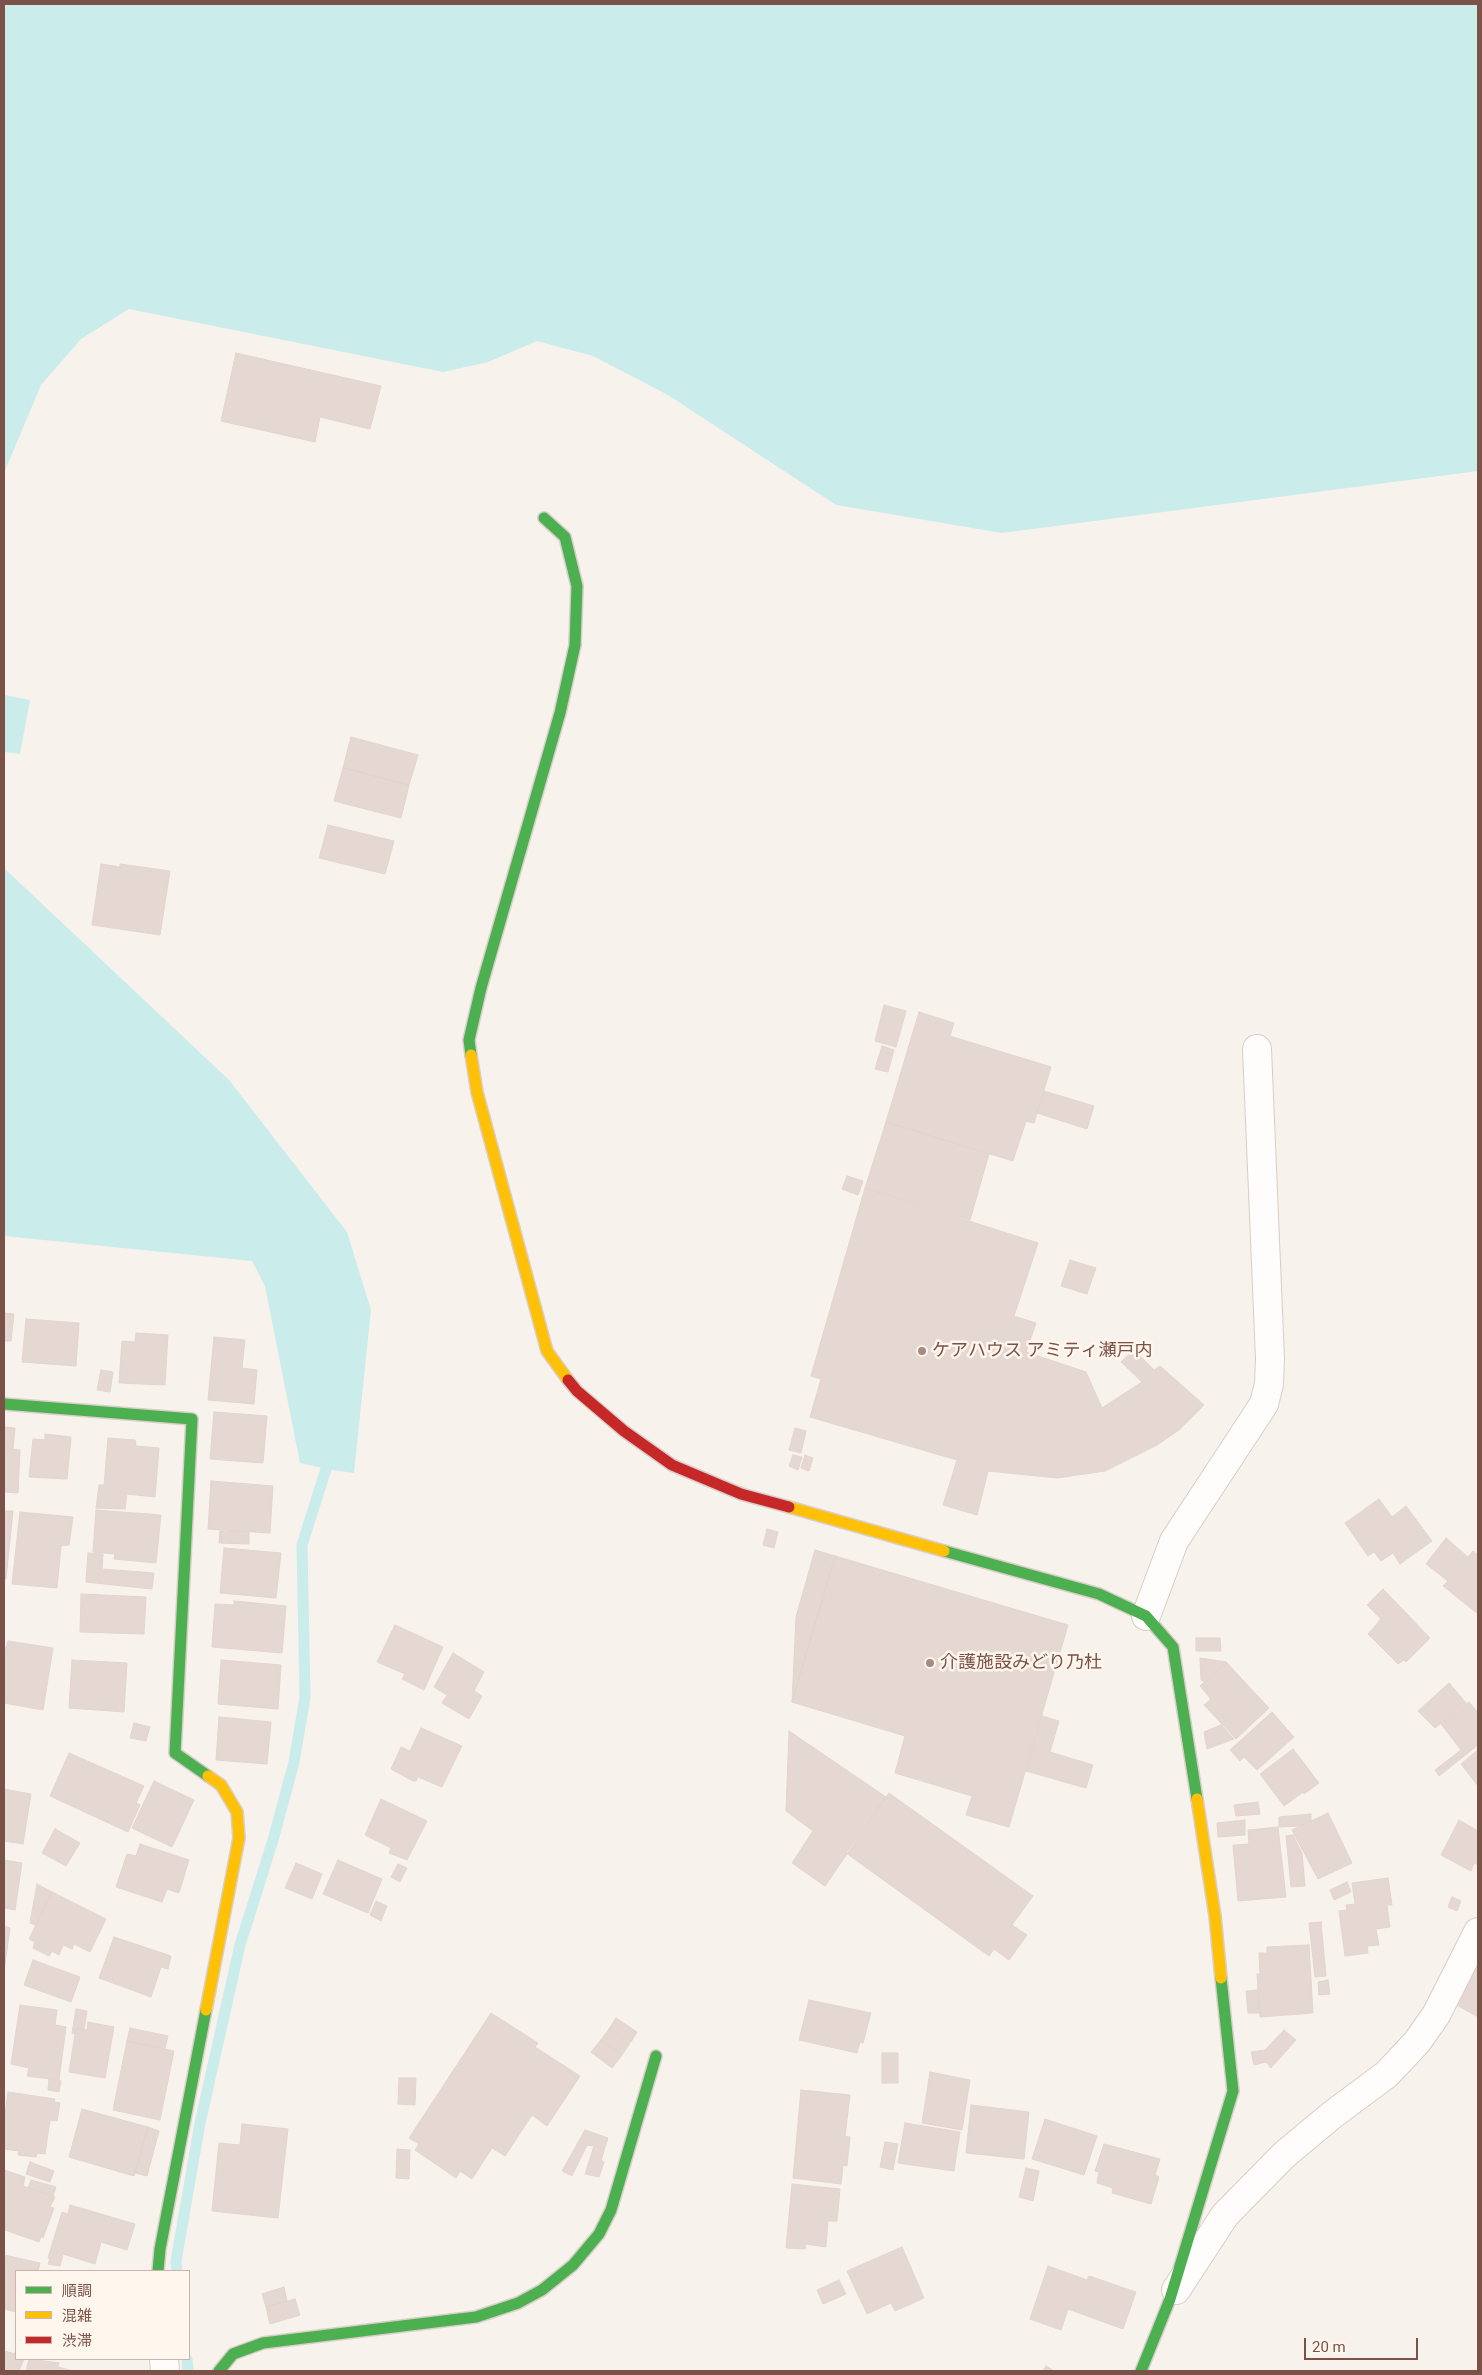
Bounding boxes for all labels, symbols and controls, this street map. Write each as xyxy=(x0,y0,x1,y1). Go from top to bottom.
place label: ケアハウス アミティ瀬戸内 xyxy=(932,1340,1152,1362)
marker: ケアハウス アミティ瀬戸内 xyxy=(916,1345,928,1357)
place label: 介護施設みどり乃杜 xyxy=(940,1652,1102,1674)
marker: 介護施設みどり乃杜 xyxy=(924,1657,936,1669)
legend xyxy=(15,2270,190,2360)
text: 順調 xyxy=(62,2282,92,2300)
text: 混雑 xyxy=(62,2307,92,2325)
scale bar xyxy=(1307,2328,1421,2360)
text: 渋滞 xyxy=(62,2332,92,2350)
text: 20 m xyxy=(1312,2338,1346,2356)

